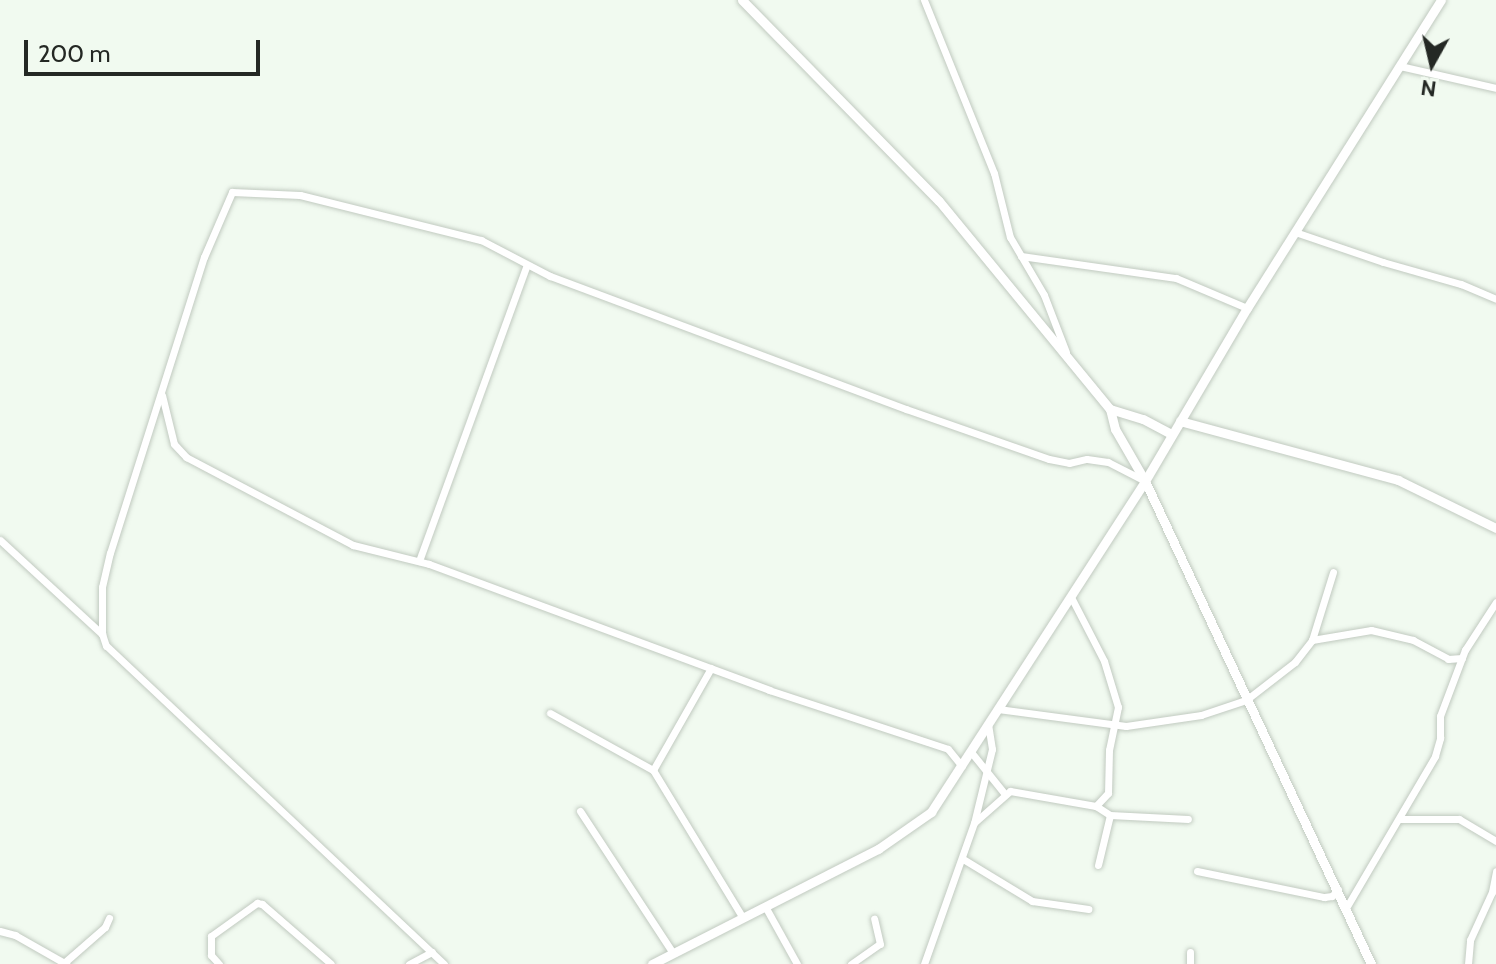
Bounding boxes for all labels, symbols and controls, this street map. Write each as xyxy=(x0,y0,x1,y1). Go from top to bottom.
scale bar xyxy=(28,24,264,74)
north arrow xyxy=(1392,24,1472,104)
text: 200 m xyxy=(38,39,111,68)
text: N xyxy=(1419,74,1438,103)

